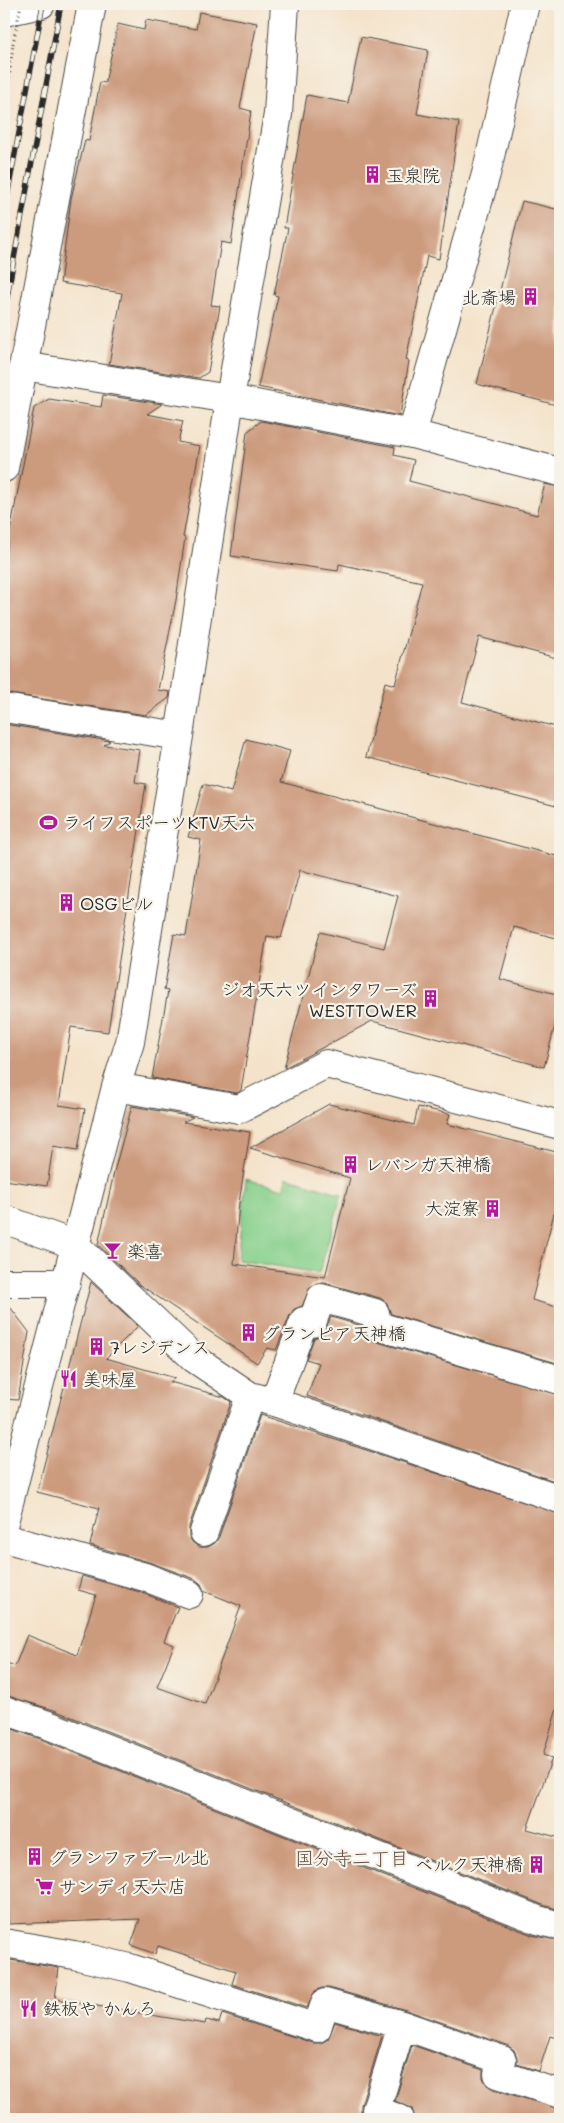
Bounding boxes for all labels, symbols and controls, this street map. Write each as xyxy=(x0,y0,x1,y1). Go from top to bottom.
place label: 玉泉院 xyxy=(386,163,440,187)
building icon: 玉泉院 xyxy=(362,165,382,185)
place label: 北斎場 xyxy=(462,285,516,309)
building icon: 北斎場 xyxy=(520,287,540,307)
place label: ライフスポーツKTV天六 xyxy=(63,810,256,834)
sports icon: ライフスポーツKTV天六 xyxy=(39,812,59,832)
place label: OSGビル xyxy=(80,891,153,915)
building icon: OSGビル xyxy=(56,893,76,913)
place label: ジオ天六ツインタワーズ WESTTOWER xyxy=(221,977,417,1022)
building icon: ジオ天六ツインタワーズ WESTTOWER xyxy=(421,989,441,1009)
place label: レバンガ天神橋 xyxy=(365,1152,491,1176)
building icon: レバンガ天神橋 xyxy=(341,1154,361,1174)
place label: 大淀寮 xyxy=(425,1196,479,1220)
building icon: 大淀寮 xyxy=(483,1198,503,1218)
place label: 楽喜 xyxy=(127,1239,163,1263)
bar icon: 楽喜 xyxy=(103,1241,123,1261)
place label: グランピア天神橋 xyxy=(262,1321,406,1345)
building icon: グランピア天神橋 xyxy=(238,1323,258,1343)
place label: 7レジデンス xyxy=(110,1335,210,1359)
building icon: 7レジデンス xyxy=(86,1337,106,1357)
place label: 美味屋 xyxy=(83,1367,137,1391)
restaurant icon: 美味屋 xyxy=(59,1369,79,1389)
place label: グランファブール北 xyxy=(49,1845,209,1869)
district label: 国分寺二丁目 xyxy=(295,1845,409,1870)
building icon: グランファブール北 xyxy=(25,1847,45,1867)
place label: ベルク天神橋 xyxy=(415,1852,523,1876)
building icon: ベルク天神橋 xyxy=(527,1854,547,1874)
place label: サンディ天六店 xyxy=(59,1874,186,1898)
supermarket icon: サンディ天六店 xyxy=(35,1876,55,1896)
place label: 鉄板や かんろ xyxy=(43,1996,156,2020)
restaurant icon: 鉄板や かんろ xyxy=(19,1998,39,2018)

